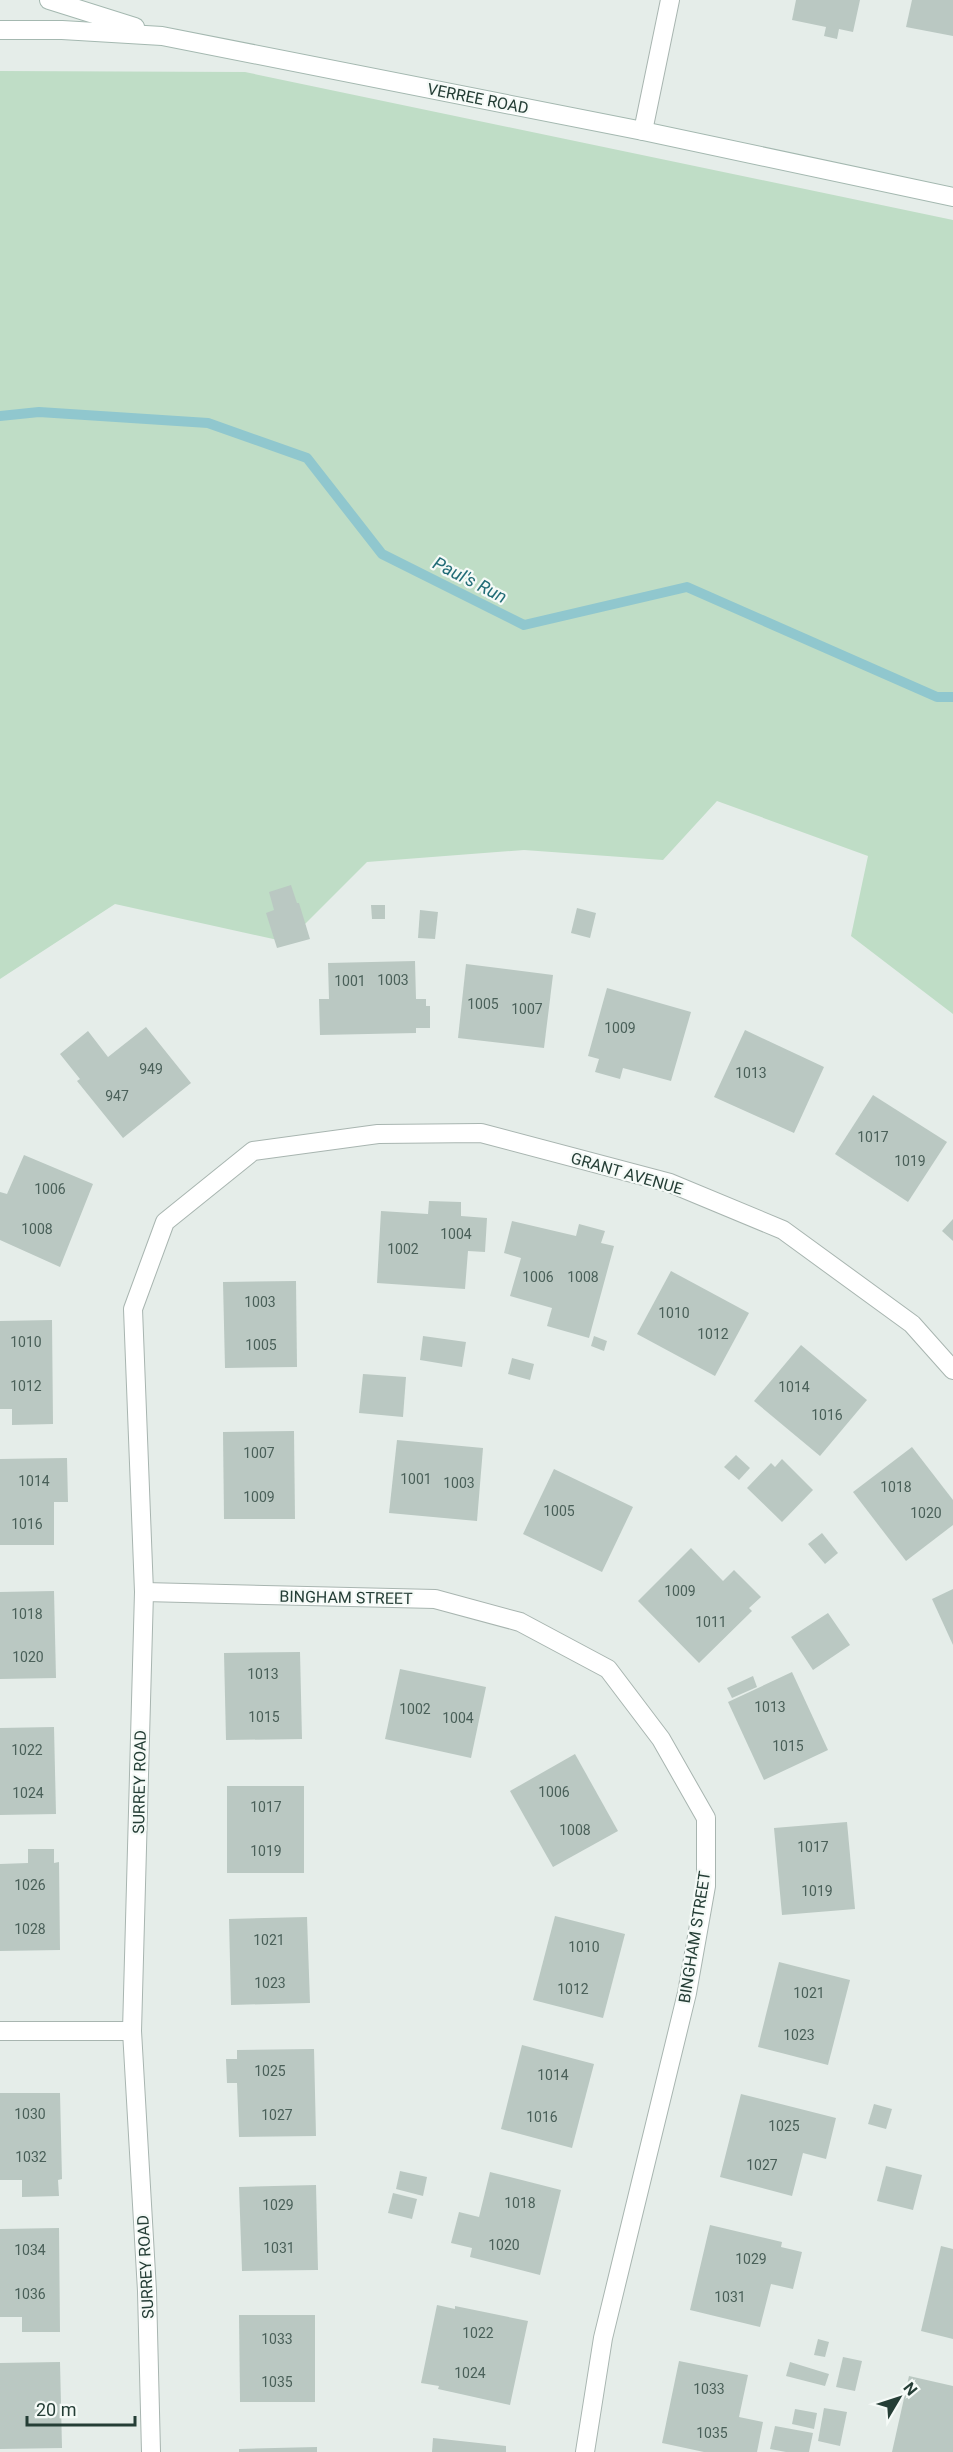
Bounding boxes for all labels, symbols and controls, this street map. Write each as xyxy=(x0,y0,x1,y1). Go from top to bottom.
street label: VERREE ROAD xyxy=(426,79,530,118)
water label: Paul's Run xyxy=(430,552,511,607)
house number: 1003 xyxy=(377,972,409,988)
house number: 1001 xyxy=(334,973,366,989)
house number: 1005 xyxy=(467,996,499,1012)
house number: 1007 xyxy=(511,1001,543,1017)
house number: 1009 xyxy=(604,1020,636,1036)
house number: 949 xyxy=(139,1061,163,1077)
house number: 1013 xyxy=(735,1065,767,1081)
house number: 947 xyxy=(105,1088,129,1104)
house number: 1017 xyxy=(857,1129,889,1145)
street label: GRANT AVENUE xyxy=(569,1148,685,1199)
house number: 1019 xyxy=(894,1153,926,1169)
house number: 1006 xyxy=(34,1181,66,1197)
house number: 1008 xyxy=(21,1221,53,1237)
house number: 1004 xyxy=(440,1226,472,1242)
house number: 1002 xyxy=(387,1241,419,1257)
house number: 1006 xyxy=(522,1269,554,1285)
house number: 1008 xyxy=(567,1269,599,1285)
house number: 1003 xyxy=(244,1294,276,1310)
house number: 1010 xyxy=(658,1305,690,1321)
house number: 1012 xyxy=(697,1326,729,1342)
house number: 1010 xyxy=(10,1334,42,1350)
house number: 1005 xyxy=(245,1337,277,1353)
house number: 1012 xyxy=(10,1378,42,1394)
house number: 1014 xyxy=(778,1379,810,1395)
house number: 1016 xyxy=(811,1407,843,1423)
house number: 1007 xyxy=(243,1445,275,1461)
house number: 1001 xyxy=(400,1471,432,1487)
house number: 1014 xyxy=(18,1473,50,1489)
house number: 1003 xyxy=(443,1475,475,1491)
house number: 1018 xyxy=(880,1479,912,1495)
house number: 1009 xyxy=(243,1489,275,1505)
house number: 1005 xyxy=(543,1503,575,1519)
house number: 1020 xyxy=(910,1505,942,1521)
house number: 1016 xyxy=(11,1516,43,1532)
house number: 1009 xyxy=(664,1583,696,1599)
street label: BINGHAM STREET xyxy=(279,1587,413,1608)
house number: 1018 xyxy=(11,1606,43,1622)
house number: 1011 xyxy=(695,1614,727,1630)
house number: 1020 xyxy=(12,1649,44,1665)
house number: 1013 xyxy=(247,1666,279,1682)
house number: 1013 xyxy=(754,1699,786,1715)
house number: 1002 xyxy=(399,1701,431,1717)
house number: 1015 xyxy=(248,1709,280,1725)
house number: 1004 xyxy=(442,1710,474,1726)
street label: SURREY ROAD xyxy=(129,1730,150,1834)
house number: 1015 xyxy=(772,1738,804,1754)
house number: 1022 xyxy=(11,1742,43,1758)
house number: 1006 xyxy=(538,1784,570,1800)
house number: 1024 xyxy=(12,1785,44,1801)
house number: 1017 xyxy=(250,1799,282,1815)
house number: 1008 xyxy=(559,1822,591,1838)
house number: 1017 xyxy=(797,1839,829,1855)
house number: 1019 xyxy=(250,1843,282,1859)
street label: BINGHAM STREET xyxy=(675,1869,714,2004)
house number: 1026 xyxy=(14,1877,46,1893)
house number: 1019 xyxy=(801,1883,833,1899)
house number: 1028 xyxy=(14,1921,46,1937)
house number: 1021 xyxy=(253,1932,285,1948)
house number: 1010 xyxy=(568,1939,600,1955)
house number: 1023 xyxy=(254,1975,286,1991)
house number: 1012 xyxy=(557,1981,589,1997)
house number: 1021 xyxy=(793,1985,825,2001)
house number: 1023 xyxy=(783,2027,815,2043)
house number: 1025 xyxy=(254,2063,286,2079)
house number: 1014 xyxy=(537,2067,569,2083)
house number: 1030 xyxy=(14,2106,46,2122)
house number: 1027 xyxy=(261,2107,293,2123)
house number: 1016 xyxy=(526,2109,558,2125)
house number: 1025 xyxy=(768,2118,800,2134)
house number: 1032 xyxy=(15,2149,47,2165)
house number: 1027 xyxy=(746,2157,778,2173)
house number: 1018 xyxy=(504,2195,536,2211)
house number: 1029 xyxy=(262,2197,294,2213)
street label: SURREY ROAD xyxy=(133,2215,158,2319)
house number: 1020 xyxy=(488,2237,520,2253)
house number: 1031 xyxy=(263,2240,295,2256)
house number: 1034 xyxy=(14,2242,46,2258)
house number: 1029 xyxy=(735,2251,767,2267)
house number: 1036 xyxy=(14,2286,46,2302)
house number: 1031 xyxy=(714,2289,746,2305)
house number: 1022 xyxy=(462,2325,494,2341)
house number: 1033 xyxy=(261,2331,293,2347)
house number: 1024 xyxy=(454,2365,486,2381)
north arrow xyxy=(869,2368,929,2428)
house number: 1035 xyxy=(261,2374,293,2390)
text: N xyxy=(899,2379,921,2399)
house number: 1033 xyxy=(693,2381,725,2397)
scale bar xyxy=(27,2389,135,2427)
text: 20 m xyxy=(36,2399,76,2420)
house number: 1035 xyxy=(696,2425,728,2441)

